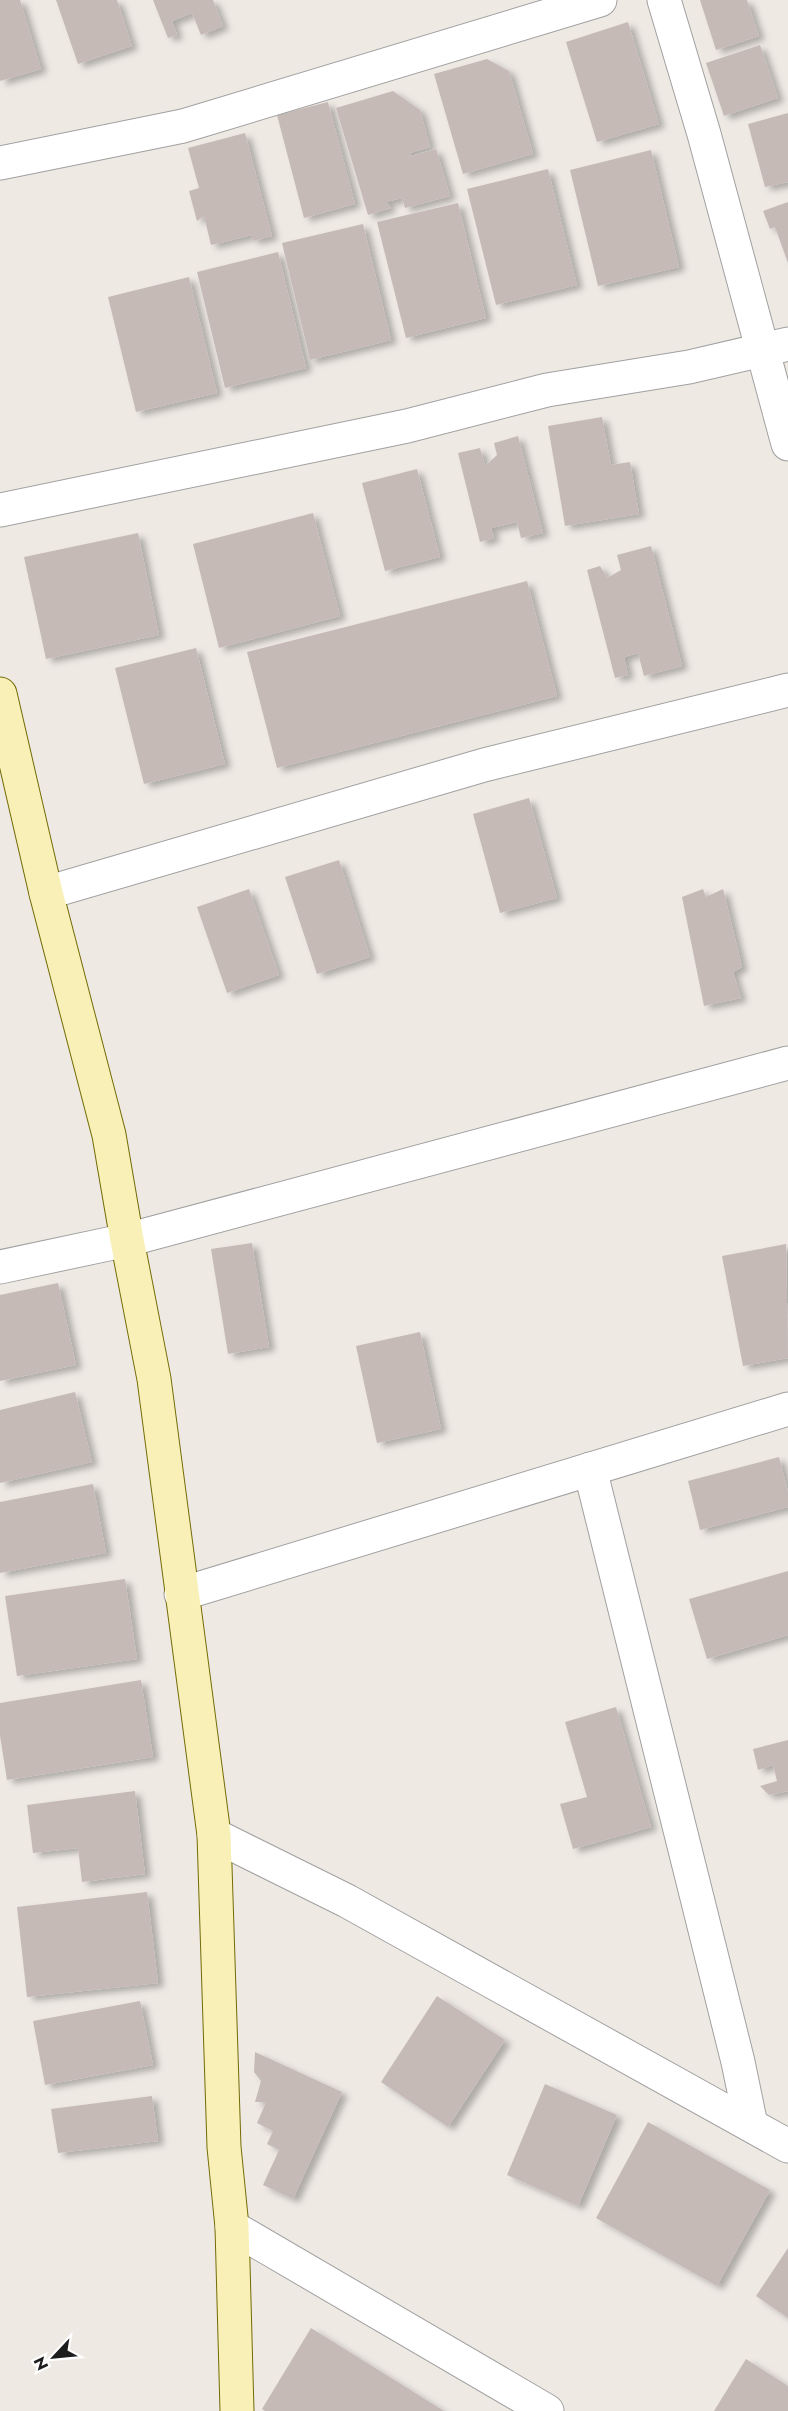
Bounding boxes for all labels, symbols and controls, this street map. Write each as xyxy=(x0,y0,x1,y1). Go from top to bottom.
north arrow xyxy=(24,2327,84,2387)
text: N xyxy=(28,2353,54,2374)

